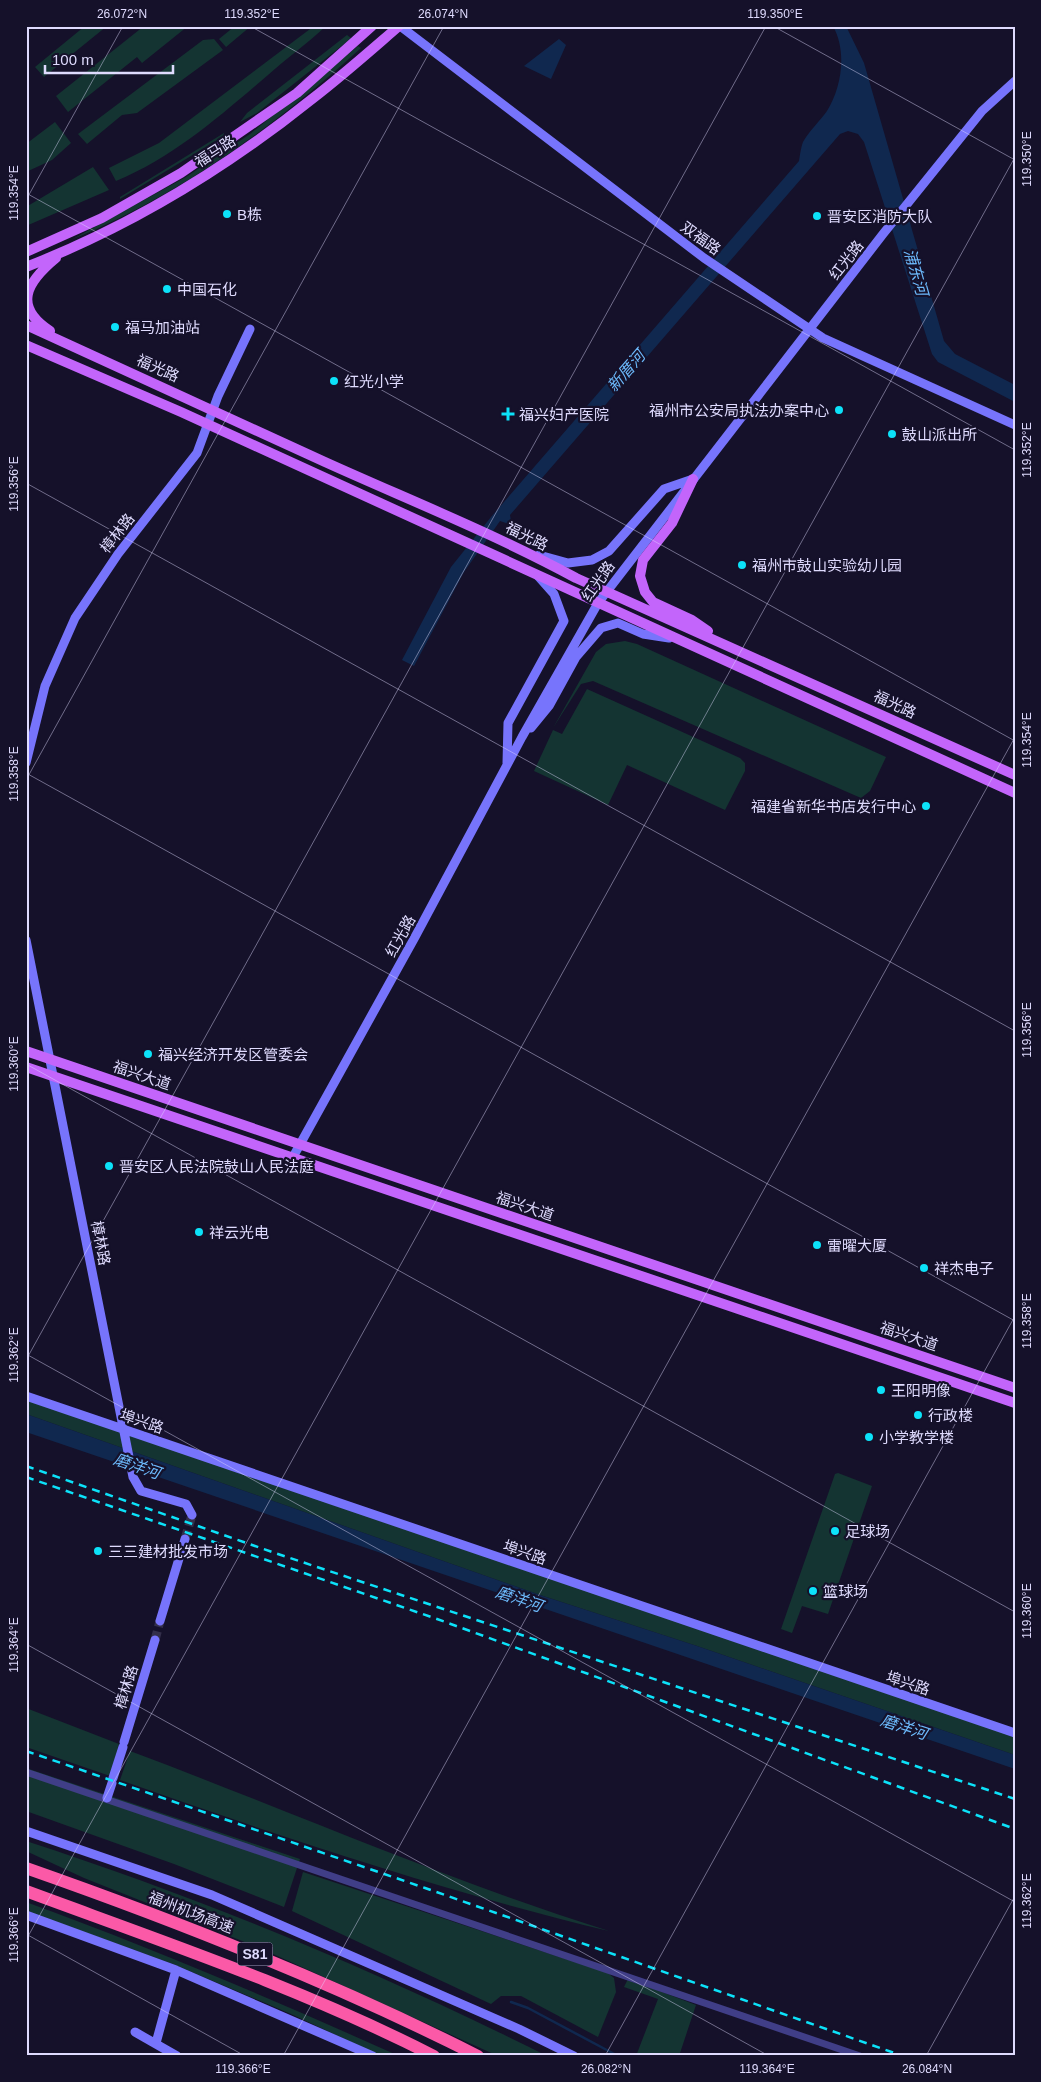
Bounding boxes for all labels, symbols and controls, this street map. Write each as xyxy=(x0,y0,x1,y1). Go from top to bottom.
text: 26.072°N xyxy=(97,7,147,21)
text: 119.352°E xyxy=(224,7,280,21)
text: 26.074°N xyxy=(418,7,468,21)
text: 119.350°E xyxy=(747,7,803,21)
scale bar xyxy=(45,42,172,74)
text: 100 m xyxy=(52,51,94,68)
text: 119.350°E xyxy=(1020,131,1034,187)
street label: 福马路 xyxy=(191,132,239,170)
text: 119.354°E xyxy=(7,165,21,221)
place label: B栋 xyxy=(237,206,262,223)
marker: B栋 xyxy=(221,208,233,220)
place label: 晋安区消防大队 xyxy=(827,208,932,225)
marker: 晋安区消防大队 xyxy=(811,210,823,222)
street label: 双福路 xyxy=(678,218,724,258)
street label: 红光路 xyxy=(825,237,867,283)
water label: 浦东河 xyxy=(901,247,932,300)
place label: 中国石化 xyxy=(177,281,237,298)
marker: 中国石化 xyxy=(161,283,173,295)
place label: 福马加油站 xyxy=(125,319,200,336)
marker: 福马加油站 xyxy=(109,321,121,333)
water label: 新厝河 xyxy=(604,345,650,395)
street label: 福光路 xyxy=(134,351,182,385)
place label: 红光小学 xyxy=(344,373,404,390)
marker: 红光小学 xyxy=(328,375,340,387)
place label: 福州市公安局执法办案中心 xyxy=(649,402,829,419)
marker: 福州市公安局执法办案中心 xyxy=(833,404,845,416)
place label: 福兴妇产医院 xyxy=(519,406,609,423)
marker: 福兴妇产医院 xyxy=(501,407,515,421)
text: 119.352°E xyxy=(1020,422,1034,478)
place label: 鼓山派出所 xyxy=(902,426,977,443)
marker: 鼓山派出所 xyxy=(886,428,898,440)
text: 119.356°E xyxy=(7,456,21,512)
street label: 樟林路 xyxy=(96,510,138,556)
street label: 福光路 xyxy=(503,518,551,554)
place label: 福州市鼓山实验幼儿园 xyxy=(752,557,902,574)
street label: 红光路 xyxy=(578,558,618,604)
marker: 福州市鼓山实验幼儿园 xyxy=(736,559,748,571)
street label: 福光路 xyxy=(871,687,919,721)
text: 119.354°E xyxy=(1020,712,1034,768)
text: 119.358°E xyxy=(7,746,21,802)
place label: 福建省新华书店发行中心 xyxy=(751,798,916,815)
marker: 福建省新华书店发行中心 xyxy=(920,800,932,812)
street label: 红光路 xyxy=(382,912,418,960)
text: 119.356°E xyxy=(1020,1002,1034,1058)
text: 119.360°E xyxy=(7,1036,21,1092)
place label: 福兴经济开发区管委会 xyxy=(158,1046,308,1063)
marker: 福兴经济开发区管委会 xyxy=(142,1048,154,1060)
street label: 福兴大道 xyxy=(111,1057,173,1093)
place label: 晋安区人民法院鼓山人民法庭 xyxy=(119,1158,314,1175)
marker: 晋安区人民法院鼓山人民法庭 xyxy=(103,1160,115,1172)
street label: 福兴大道 xyxy=(494,1188,556,1224)
street label: 樟林路 xyxy=(88,1219,114,1267)
place label: 祥云光电 xyxy=(209,1224,269,1241)
marker: 祥云光电 xyxy=(193,1226,205,1238)
place label: 雷曜大厦 xyxy=(827,1237,887,1254)
marker: 雷曜大厦 xyxy=(811,1239,823,1251)
place label: 祥杰电子 xyxy=(934,1260,994,1277)
marker: 祥杰电子 xyxy=(918,1262,930,1274)
text: 119.358°E xyxy=(1020,1293,1034,1349)
street label: 福兴大道 xyxy=(878,1318,940,1354)
text: 119.362°E xyxy=(7,1327,21,1383)
place label: 王阳明像 xyxy=(891,1382,951,1399)
marker: 王阳明像 xyxy=(875,1384,887,1396)
street label: 埠兴路 xyxy=(118,1406,166,1436)
place label: 行政楼 xyxy=(928,1407,973,1424)
marker: 行政楼 xyxy=(912,1409,924,1421)
place label: 小学教学楼 xyxy=(879,1429,954,1446)
marker: 小学教学楼 xyxy=(863,1431,875,1443)
water label: 磨洋河 xyxy=(112,1450,165,1483)
place label: 足球场 xyxy=(845,1523,890,1540)
marker: 足球场 xyxy=(829,1525,841,1537)
street label: 埠兴路 xyxy=(501,1537,549,1567)
place label: 三三建材批发市场 xyxy=(108,1543,228,1560)
marker: 三三建材批发市场 xyxy=(92,1545,104,1557)
water label: 磨洋河 xyxy=(494,1583,547,1616)
place label: 篮球场 xyxy=(823,1583,868,1600)
text: 119.360°E xyxy=(1020,1583,1034,1639)
marker: 篮球场 xyxy=(807,1585,819,1597)
text: 119.364°E xyxy=(7,1617,21,1673)
street label: 樟林路 xyxy=(111,1663,141,1711)
street label: 埠兴路 xyxy=(884,1668,932,1698)
water label: 磨洋河 xyxy=(879,1711,932,1743)
text: 119.362°E xyxy=(1020,1873,1034,1929)
street label: 福州机场高速 xyxy=(146,1888,236,1936)
text: 119.366°E xyxy=(7,1907,21,1963)
road number: S81 xyxy=(238,1942,272,1966)
text: 119.366°E xyxy=(215,2062,271,2076)
text: 26.082°N xyxy=(581,2062,631,2076)
text: 119.364°E xyxy=(739,2062,795,2076)
text: 26.084°N xyxy=(902,2062,952,2076)

